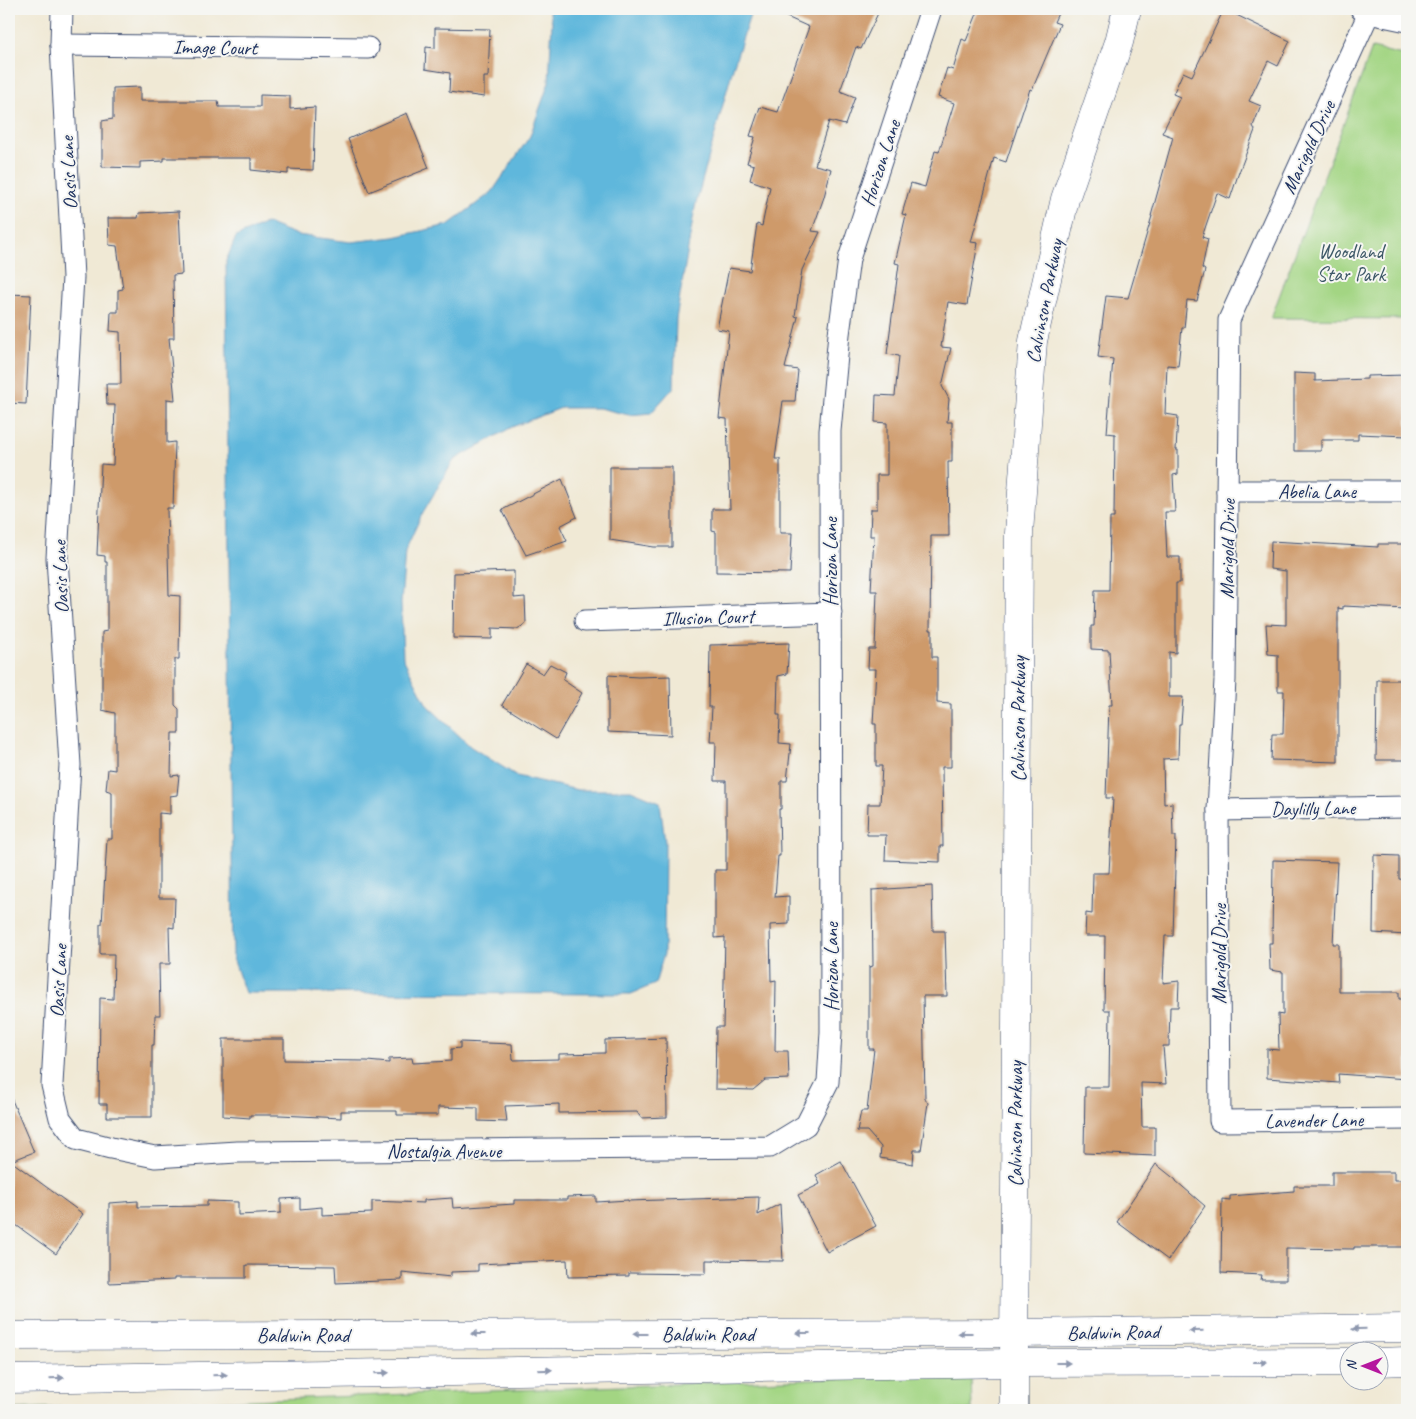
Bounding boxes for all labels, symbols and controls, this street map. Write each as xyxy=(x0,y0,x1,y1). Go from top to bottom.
street label: Image Court xyxy=(173,34,260,61)
street label: Marigold Drive xyxy=(1276,95,1342,198)
street label: Horizon Lane xyxy=(855,115,907,209)
street label: Oasis Lane xyxy=(54,134,83,210)
street label: Calvinson Parkway xyxy=(1020,235,1069,365)
park label: Woodland Star Park xyxy=(1317,239,1387,287)
street label: Abelia Lane xyxy=(1278,479,1358,504)
street label: Marigold Drive xyxy=(1214,497,1241,599)
street label: Horizon Lane xyxy=(818,516,843,607)
street label: Oasis Lane xyxy=(47,539,74,614)
street label: Illusion Court xyxy=(662,603,758,632)
street label: Calvinson Parkway xyxy=(1006,654,1031,782)
street label: Daylilly Lane xyxy=(1271,795,1357,822)
street label: Marigold Drive xyxy=(1207,903,1232,1004)
street label: Horizon Lane xyxy=(819,921,844,1012)
street label: Oasis Lane xyxy=(44,942,73,1018)
street label: Calvinson Parkway xyxy=(1003,1059,1028,1187)
street label: Lavender Lane xyxy=(1265,1107,1365,1134)
street label: Nostalgia Avenue xyxy=(387,1139,503,1164)
street label: Baldwin Road xyxy=(1067,1319,1163,1346)
street label: Baldwin Road xyxy=(662,1322,757,1347)
street label: Baldwin Road xyxy=(257,1323,352,1348)
one-way arrow xyxy=(1350,1325,1366,1333)
one-way arrow xyxy=(1188,1327,1204,1335)
one-way arrow xyxy=(795,1329,811,1337)
one-way arrow xyxy=(957,1329,973,1337)
one-way arrow xyxy=(470,1330,486,1338)
one-way arrow xyxy=(632,1330,648,1338)
north arrow xyxy=(1338,1342,1388,1392)
one-way arrow xyxy=(1252,1358,1268,1366)
one-way arrow xyxy=(1055,1359,1071,1367)
text: N xyxy=(1343,1359,1360,1370)
one-way arrow xyxy=(537,1366,553,1374)
one-way arrow xyxy=(375,1369,391,1377)
one-way arrow xyxy=(212,1371,228,1379)
one-way arrow xyxy=(50,1374,66,1382)

